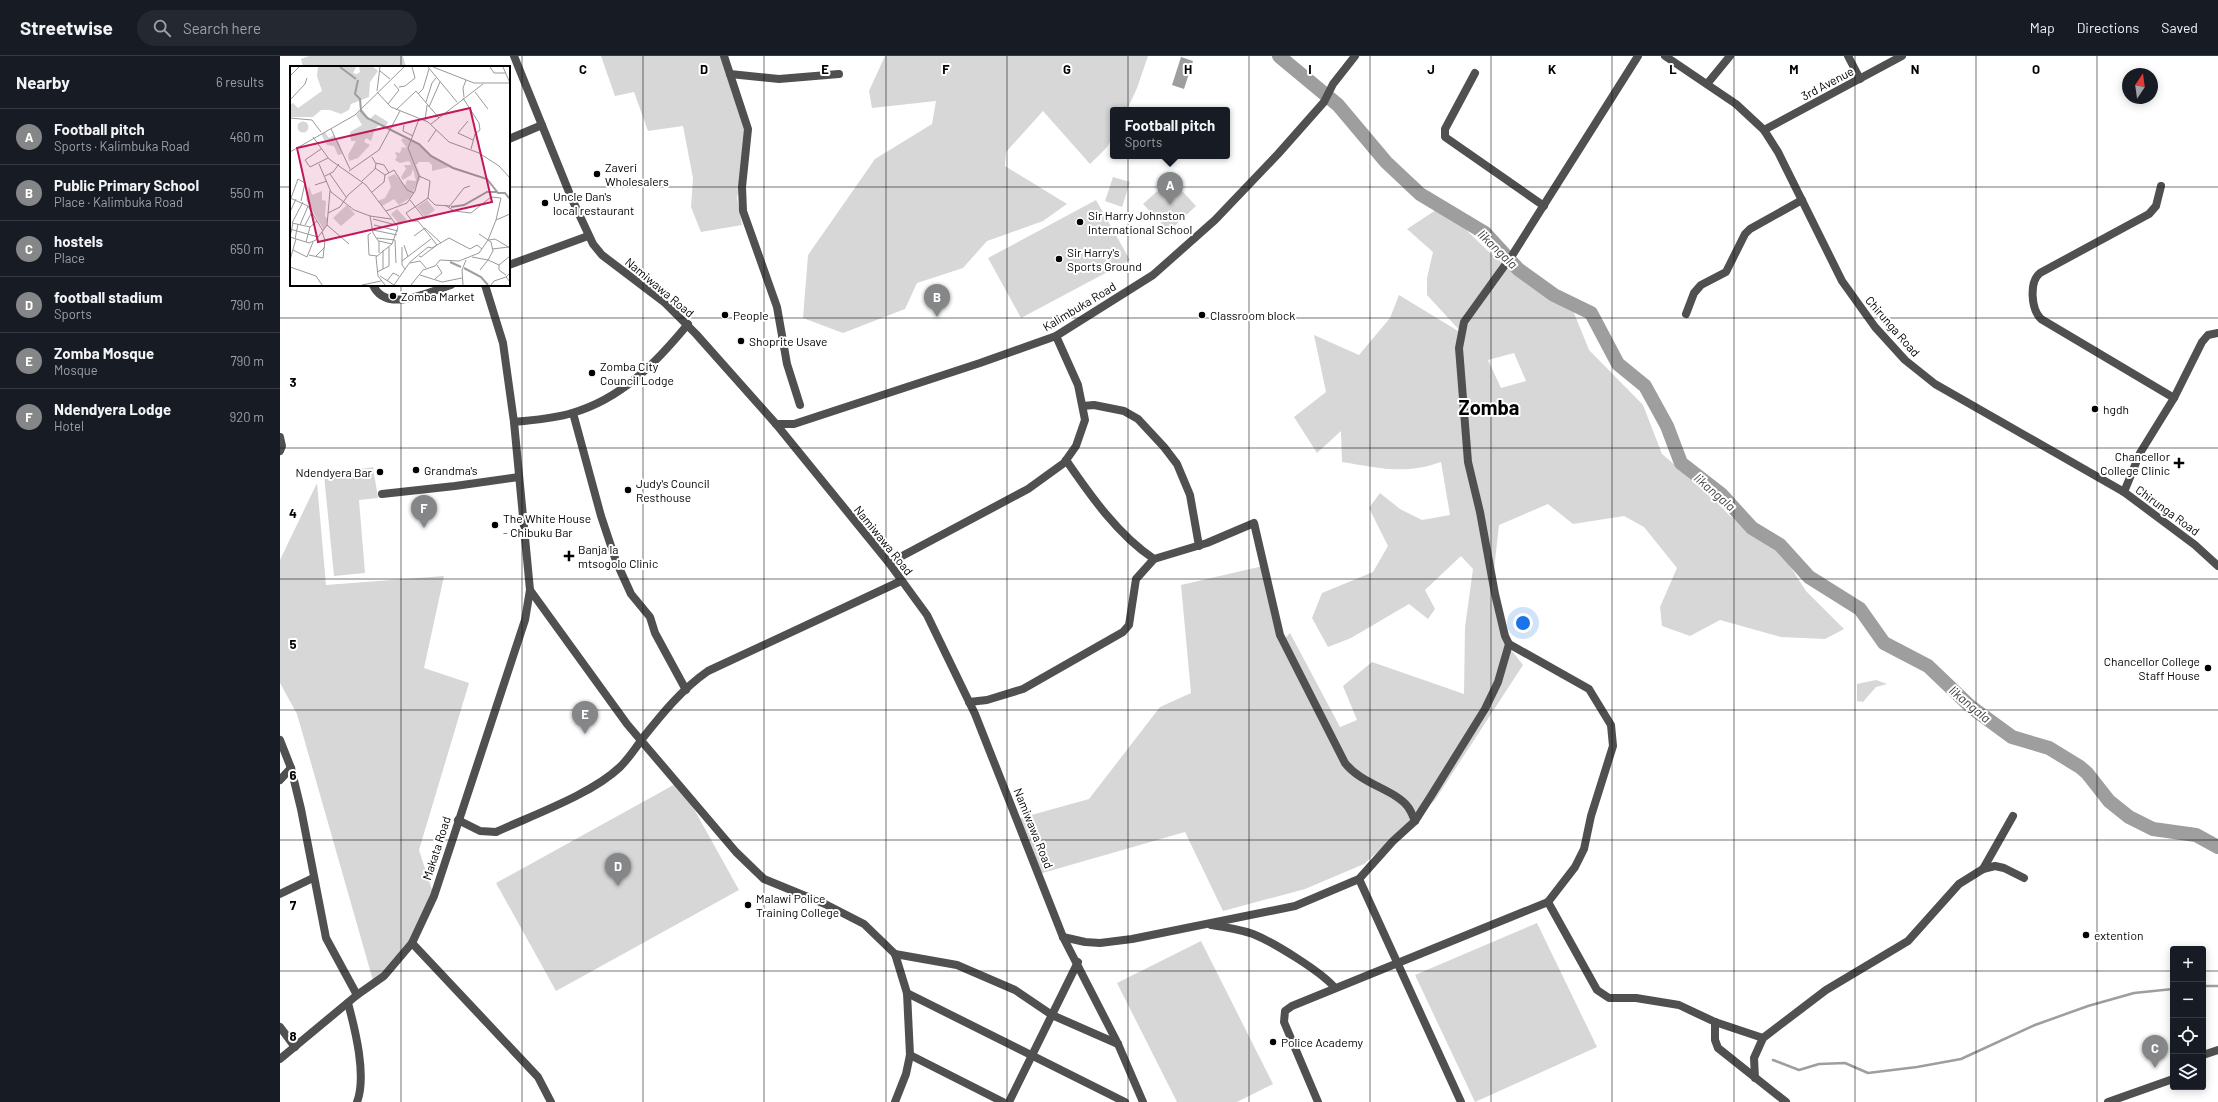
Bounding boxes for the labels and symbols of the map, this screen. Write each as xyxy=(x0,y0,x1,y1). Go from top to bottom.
text: C xyxy=(579,61,587,77)
text: D xyxy=(700,61,708,77)
text: E xyxy=(821,61,829,77)
text: F xyxy=(942,61,950,77)
text: G xyxy=(1063,61,1071,77)
text: H xyxy=(1184,61,1192,77)
text: I xyxy=(1308,61,1312,77)
text: J xyxy=(1427,61,1435,77)
text: K xyxy=(1548,61,1556,77)
text: L xyxy=(1669,61,1677,77)
text: M xyxy=(1789,61,1799,77)
text: N xyxy=(1911,61,1919,77)
text: O xyxy=(2032,61,2040,77)
street label: 3rd Avenue xyxy=(1798,63,1856,103)
inset map xyxy=(290,66,510,286)
north arrow xyxy=(2122,68,2158,104)
place label: Zaveri Wholesalers xyxy=(605,160,669,188)
marker: Zaveri Wholesalers xyxy=(592,169,602,179)
pin: A xyxy=(1157,172,1183,205)
place label: Uncle Dan's local restaurant xyxy=(553,189,634,217)
marker: Uncle Dan's local restaurant xyxy=(540,198,550,208)
place label: Sir Harry Johnston International School xyxy=(1088,208,1192,236)
marker: Sir Harry Johnston International School xyxy=(1075,217,1085,227)
water label: likangala xyxy=(1475,226,1521,272)
place label: Sir Harry's Sports Ground xyxy=(1067,245,1142,273)
street label: Namiwawa Road xyxy=(623,254,697,320)
marker: Sir Harry's Sports Ground xyxy=(1054,254,1064,264)
street label: Kalimbuka Road xyxy=(1040,279,1118,333)
pin: B xyxy=(924,284,950,317)
place label: Zomba Market xyxy=(401,289,475,303)
marker: Zomba Market xyxy=(388,291,398,301)
street label: Chirunga Road xyxy=(1863,293,1923,359)
place label: People xyxy=(733,308,769,322)
place label: Classroom block xyxy=(1210,308,1295,322)
marker: People xyxy=(720,310,730,320)
marker: Classroom block xyxy=(1197,310,1207,320)
place label: Shoprite Usave xyxy=(749,334,827,348)
marker: Shoprite Usave xyxy=(736,336,746,346)
place label: Zomba City Council Lodge xyxy=(600,359,674,387)
marker: Zomba City Council Lodge xyxy=(587,368,597,378)
text: 3 xyxy=(289,374,297,390)
district label: Zomba xyxy=(1459,395,1519,419)
place label: hgdh xyxy=(2103,402,2129,416)
marker: hgdh xyxy=(2090,404,2100,414)
place label: Chancellor College Clinic xyxy=(2100,449,2171,477)
marker: Chancellor College Clinic xyxy=(2173,457,2185,469)
place label: Grandma's xyxy=(424,463,478,477)
place label: Ndendyera Bar xyxy=(295,465,373,479)
marker: Grandma's xyxy=(411,465,421,475)
marker: Ndendyera Bar xyxy=(375,467,385,477)
water label: likangala xyxy=(1691,470,1739,514)
place label: Judy's Council Resthouse xyxy=(636,476,710,504)
street label: Chirunga Road xyxy=(2133,482,2203,538)
marker: Judy's Council Resthouse xyxy=(623,485,633,495)
pin: F xyxy=(411,495,437,528)
street label: Namiwawa Road xyxy=(852,502,916,578)
text: 4 xyxy=(289,505,297,521)
place label: The White House - Chibuku Bar xyxy=(503,511,591,539)
marker: The White House - Chibuku Bar xyxy=(490,520,500,530)
place label: Banja la mtsogolo Clinic xyxy=(578,542,658,570)
marker: Banja la mtsogolo Clinic xyxy=(563,550,575,562)
your location xyxy=(1513,613,1533,633)
text: 5 xyxy=(289,636,297,652)
place label: Chancellor College Staff House xyxy=(2104,654,2200,682)
marker: Chancellor College Staff House xyxy=(2203,663,2213,673)
water label: likangala xyxy=(1946,682,1994,726)
pin: E xyxy=(572,701,598,734)
text: 6 xyxy=(290,767,297,783)
street label: Namiwawa Road xyxy=(1012,786,1056,870)
street label: Makata Road xyxy=(419,814,453,882)
pin: D xyxy=(605,853,631,886)
place label: Malawi Police Training College xyxy=(756,891,839,919)
text: 7 xyxy=(290,897,297,913)
marker: Malawi Police Training College xyxy=(743,900,753,910)
place label: extention xyxy=(2094,928,2143,942)
marker: extention xyxy=(2081,930,2091,940)
text: 8 xyxy=(289,1028,297,1044)
place label: Police Academy xyxy=(1281,1035,1364,1049)
pin: C xyxy=(2142,1035,2168,1068)
marker: Police Academy xyxy=(1268,1037,1278,1047)

